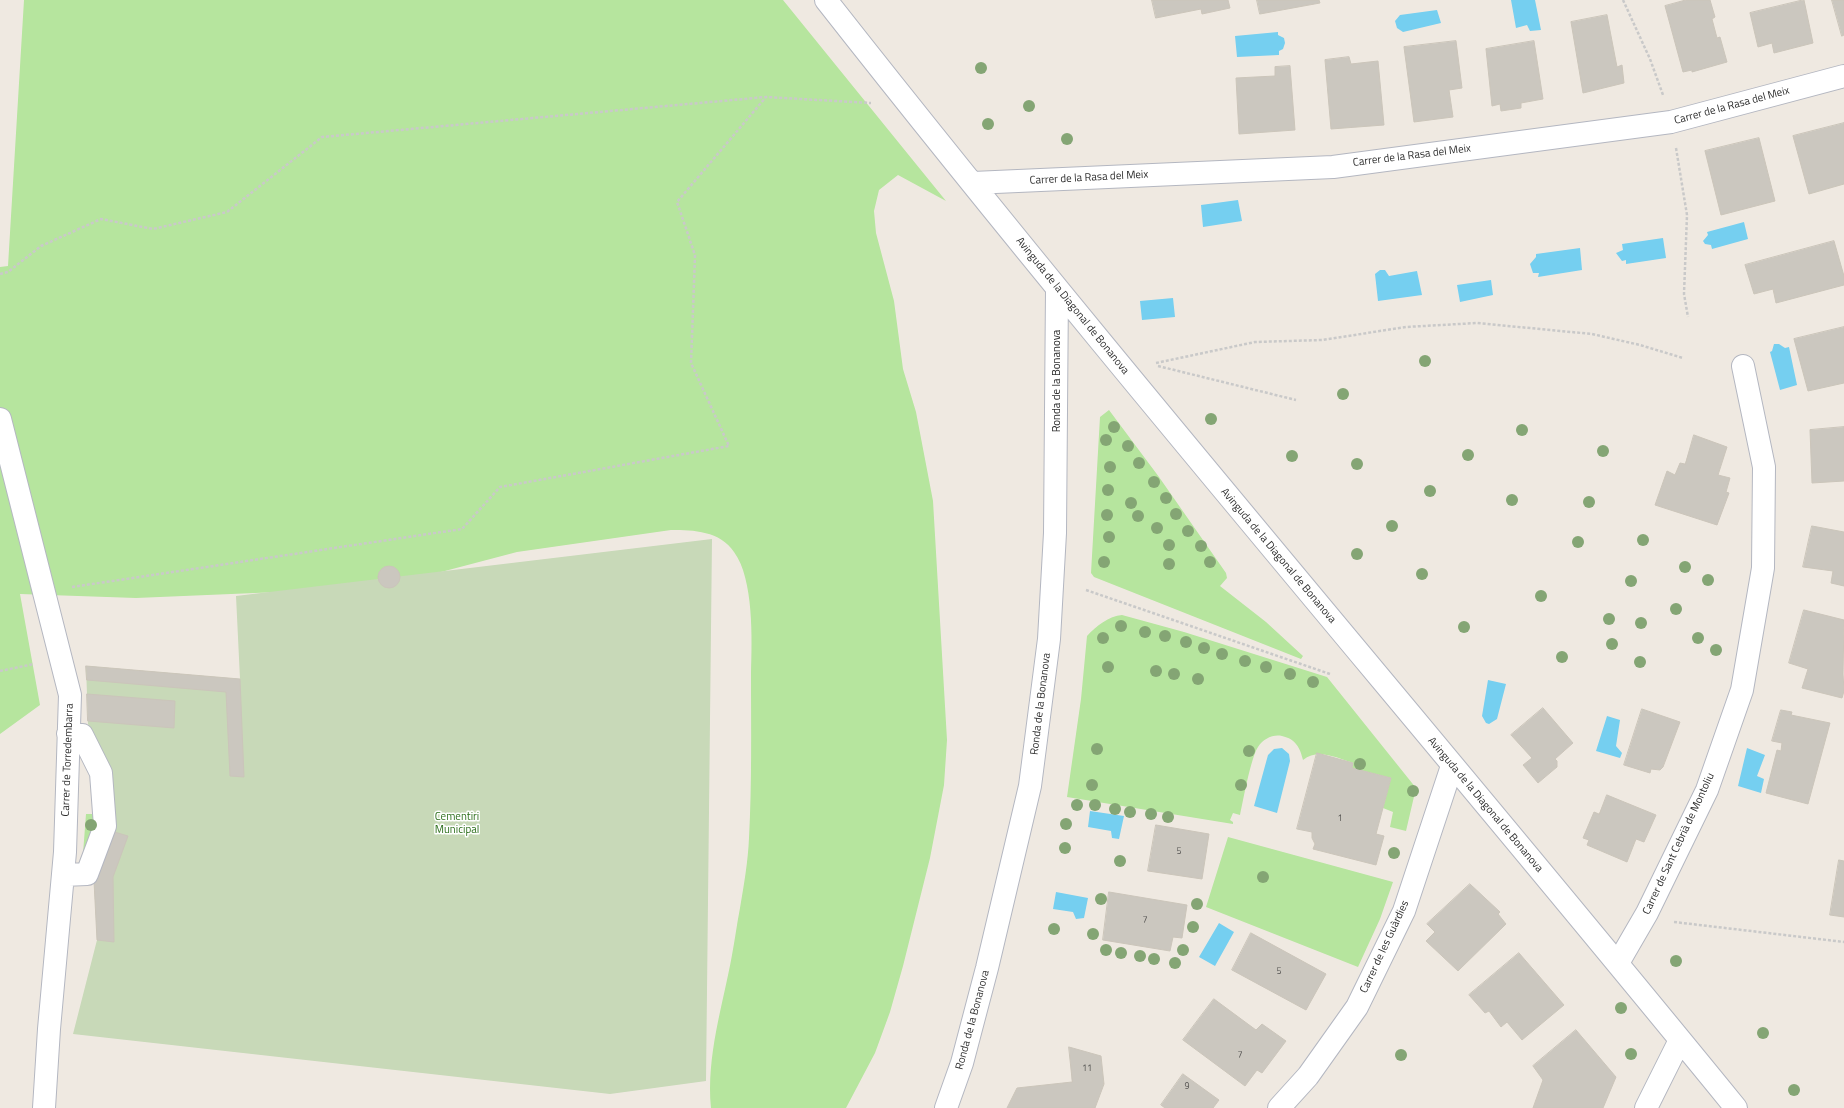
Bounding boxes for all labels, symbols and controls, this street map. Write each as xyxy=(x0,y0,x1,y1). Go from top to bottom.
street label: Carrer de la Rasa del Meix xyxy=(1673,84,1791,128)
street label: Carrer de la Rasa del Meix xyxy=(1352,142,1472,170)
street label: Carrer de la Rasa del Meix xyxy=(1029,168,1149,188)
street label: Avinguda de la Diagonal de Bonanova xyxy=(1013,235,1131,377)
street label: Ronda de la Bonanova xyxy=(1050,330,1064,432)
street label: Avinguda de la Diagonal de Bonanova xyxy=(1218,486,1338,626)
street label: Ronda de la Bonanova xyxy=(1028,652,1054,756)
street label: Carrer de Torredembarra xyxy=(59,703,77,817)
street label: Avinguda de la Diagonal de Bonanova xyxy=(1425,735,1545,875)
street label: Carrer de Sant Cebrià de Montoliu xyxy=(1640,771,1718,917)
park label: Cementiri Municipal xyxy=(435,810,479,836)
house number: 1 xyxy=(1337,814,1343,824)
house number: 5 xyxy=(1176,847,1182,857)
street label: Carrer de les Guàrdies xyxy=(1358,898,1412,996)
house number: 7 xyxy=(1142,916,1148,926)
house number: 5 xyxy=(1276,967,1282,977)
street label: Ronda de la Bonanova xyxy=(953,969,993,1071)
house number: 7 xyxy=(1237,1051,1243,1061)
house number: 11 xyxy=(1082,1064,1092,1074)
house number: 9 xyxy=(1184,1082,1190,1092)

